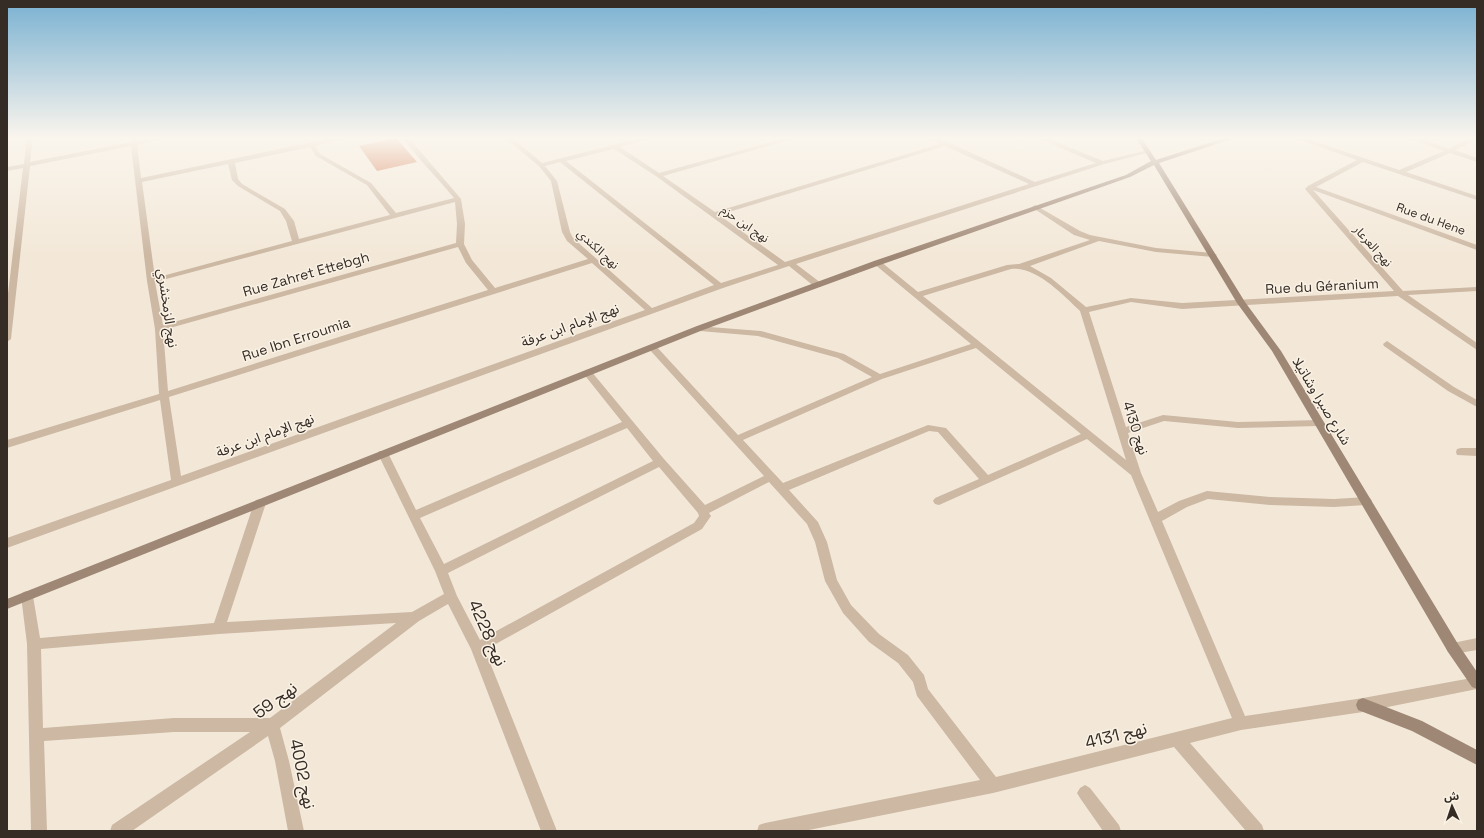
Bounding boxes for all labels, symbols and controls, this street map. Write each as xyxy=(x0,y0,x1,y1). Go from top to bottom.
street label: Rue du Hene xyxy=(1394,199,1468,239)
street label: نهج ابن حزم xyxy=(717,202,772,247)
street label: نهج العرعار xyxy=(1349,221,1396,271)
street label: نهج الكندي xyxy=(572,225,622,274)
street label: Rue Zahret Ettebgh xyxy=(241,247,371,301)
street label: نهج الزمخشري xyxy=(151,267,183,349)
street label: Rue du Géranium xyxy=(1265,274,1379,298)
street label: نهج الإمام ابن عرفة xyxy=(519,299,622,353)
street label: Rue Ibn Erroumia xyxy=(240,313,352,365)
street label: شارع صبرا وشاتيلا xyxy=(1287,354,1355,449)
street label: نهج 4130 xyxy=(1117,399,1153,458)
street label: نهج الإمام ابن عرفة xyxy=(214,409,317,463)
street label: نهج 4228 xyxy=(462,596,512,670)
street label: نهج 59 xyxy=(249,677,303,725)
street label: نهج 4131 xyxy=(1083,717,1150,755)
street label: نهج 4002 xyxy=(283,737,321,812)
north arrow xyxy=(1432,786,1472,826)
text: ش xyxy=(1444,789,1459,803)

